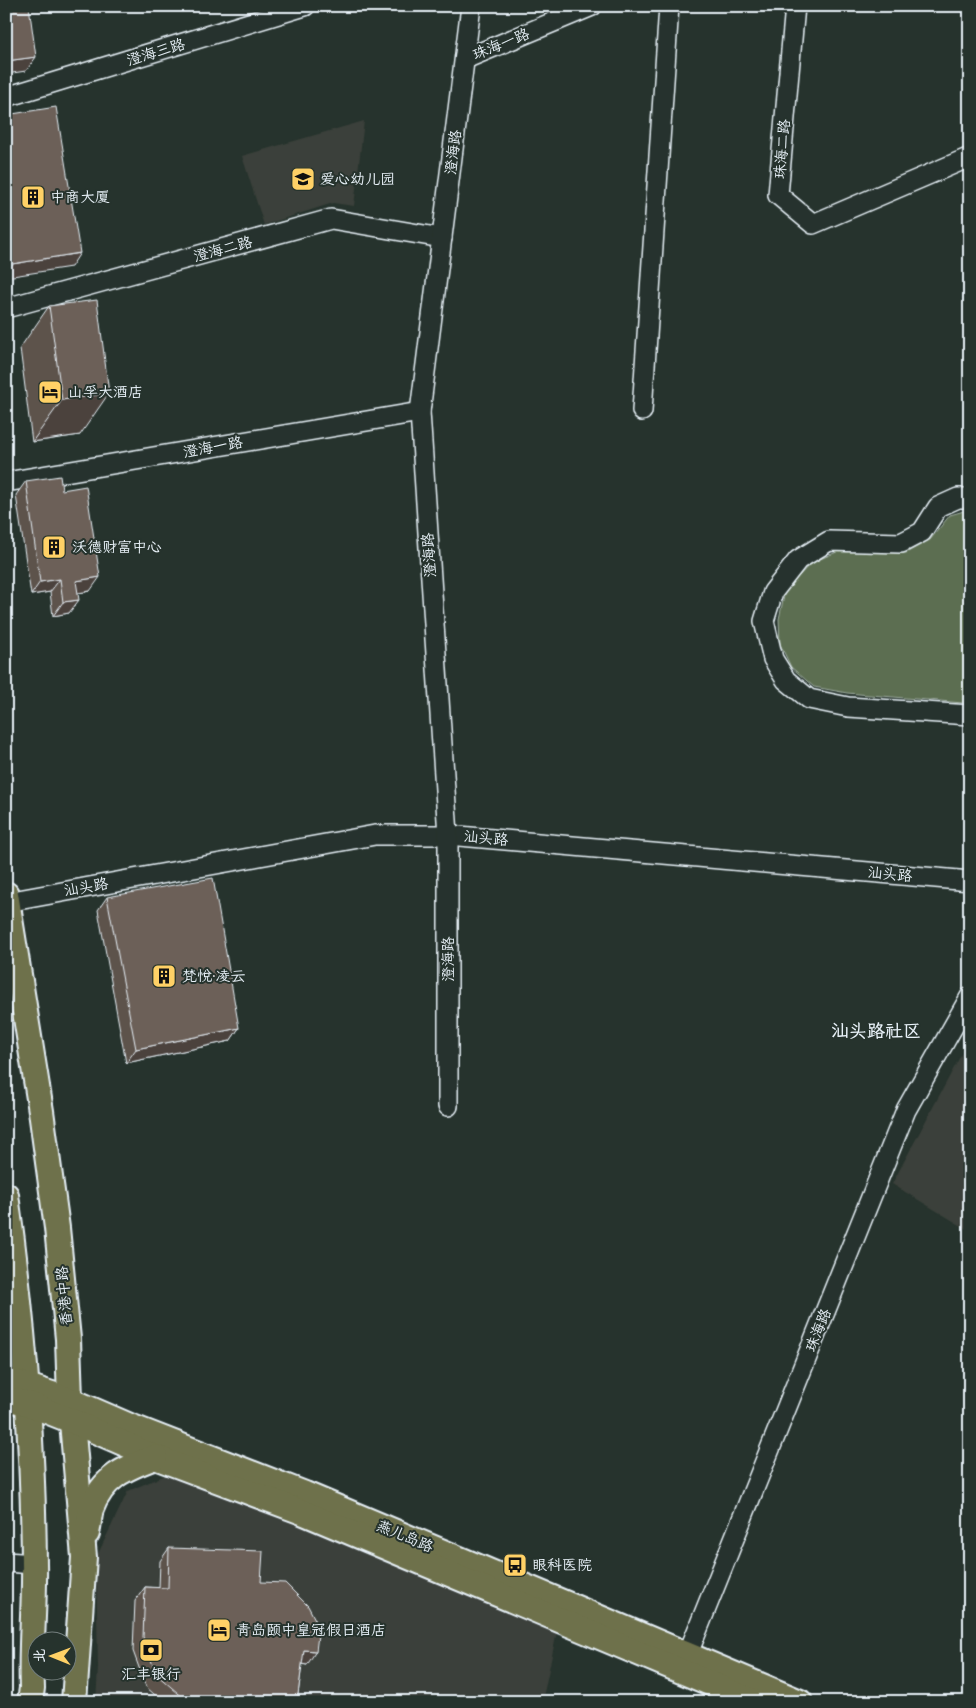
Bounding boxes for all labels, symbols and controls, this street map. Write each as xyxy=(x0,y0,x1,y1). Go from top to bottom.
street label: 珠海一路 xyxy=(470,24,534,67)
street label: 澄海三路 xyxy=(125,35,188,73)
street label: 珠海二路 xyxy=(770,118,798,180)
street label: 澄海路 xyxy=(441,129,469,176)
school or university icon: 爱心幼儿园 xyxy=(290,166,316,192)
place label: 爱心幼儿园 xyxy=(320,170,395,192)
building icon: 中商大厦 xyxy=(20,184,46,210)
place label: 中商大厦 xyxy=(50,188,110,210)
street label: 澄海二路 xyxy=(192,233,255,269)
hotel icon: 山孚大酒店 xyxy=(37,379,63,405)
place label: 山孚大酒店 xyxy=(68,383,143,405)
street label: 澄海一路 xyxy=(182,433,245,465)
street label: 澄海路 xyxy=(418,532,444,578)
building icon: 沃德财富中心 xyxy=(41,534,67,560)
place label: 沃德财富中心 xyxy=(72,538,162,560)
street label: 汕头路 xyxy=(462,827,509,853)
street label: 汕头路 xyxy=(866,863,913,889)
street label: 汕头路 xyxy=(62,874,110,904)
street label: 澄海路 xyxy=(439,936,461,982)
building icon: 梵悦·凌云 xyxy=(151,963,177,989)
place label: 梵悦·凌云 xyxy=(182,967,245,989)
district label: 汕头路社区 xyxy=(831,1021,921,1046)
street label: 香港中路 xyxy=(52,1265,80,1327)
street label: 珠海路 xyxy=(801,1306,838,1356)
street label: 燕儿岛路 xyxy=(372,1516,436,1560)
bus stop icon: 眼科医院 xyxy=(502,1552,528,1578)
place label: 眼科医院 xyxy=(532,1556,592,1578)
hotel icon: 青岛颐中皇冠假日酒店 xyxy=(206,1617,232,1643)
place label: 青岛颐中皇冠假日酒店 xyxy=(236,1621,386,1643)
north arrow xyxy=(28,1630,78,1680)
bank icon: 汇丰银行 xyxy=(138,1637,164,1663)
text: 北 xyxy=(31,1649,51,1663)
place label: 汇丰银行 xyxy=(121,1665,181,1687)

